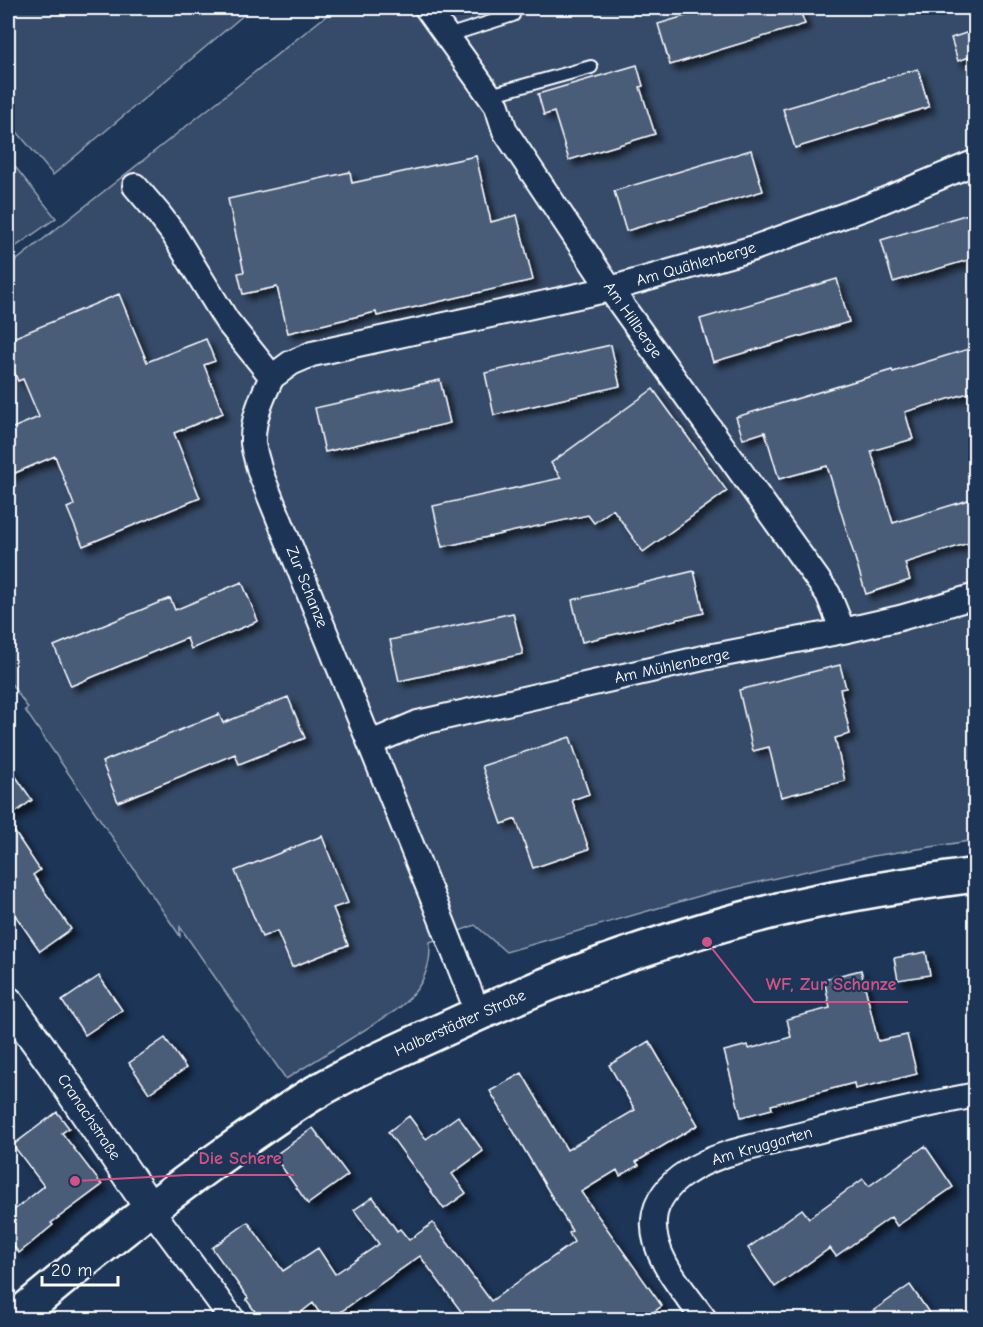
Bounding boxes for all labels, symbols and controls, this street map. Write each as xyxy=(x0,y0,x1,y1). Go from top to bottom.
street label: Am Quählenberge xyxy=(634,238,758,290)
street label: Am Hillberge xyxy=(600,278,666,362)
street label: Zur Schanze xyxy=(283,544,331,630)
street label: Am Mühlenberge xyxy=(613,645,731,687)
callout: WF, Zur Schanze xyxy=(754,966,908,1002)
text: WF, Zur Schanze xyxy=(766,974,896,995)
street label: Halberstädter Straße xyxy=(392,986,528,1060)
street label: Cranachstraße xyxy=(54,1071,124,1163)
street label: Am Kruggarten xyxy=(710,1123,814,1169)
callout: Die Schere xyxy=(187,1139,294,1175)
text: Die Schere xyxy=(198,1148,282,1169)
scale bar xyxy=(42,1249,118,1287)
text: 20 m xyxy=(51,1260,92,1281)

